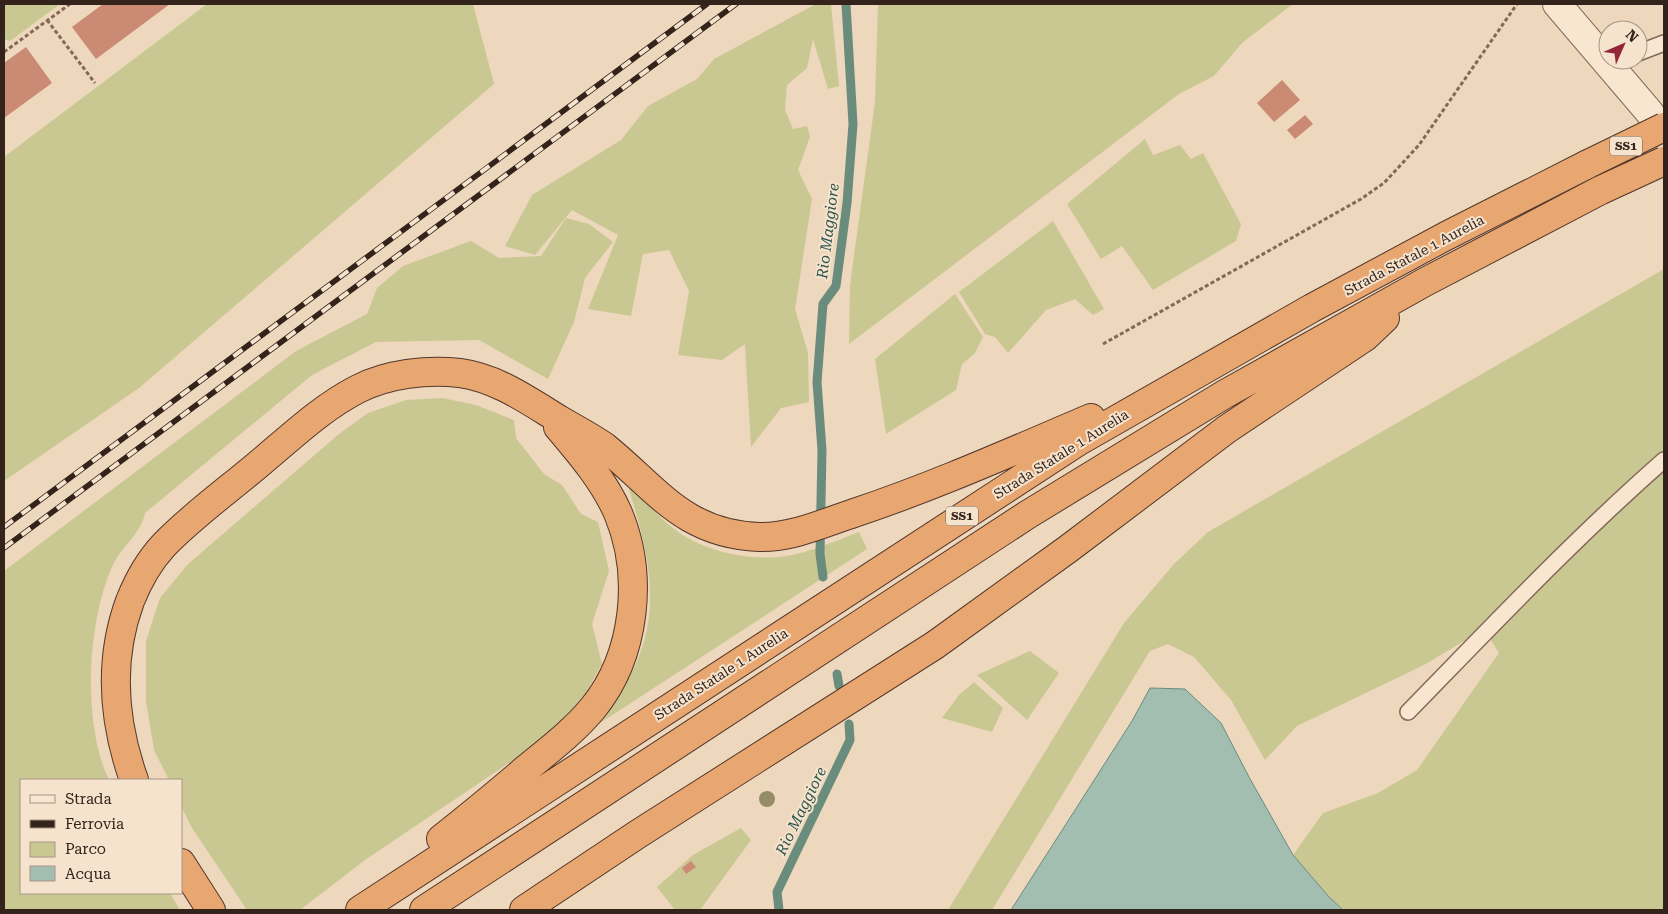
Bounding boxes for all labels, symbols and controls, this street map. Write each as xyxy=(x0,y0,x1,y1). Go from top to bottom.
north arrow xyxy=(1598,20,1648,70)
text: N xyxy=(1623,26,1642,45)
road number: SS1 xyxy=(1610,136,1642,156)
water label: Rio Maggiore xyxy=(813,182,843,281)
street label: Strada Statale 1 Aurelia xyxy=(1341,211,1487,299)
street label: Strada Statale 1 Aurelia xyxy=(991,406,1132,502)
road number: SS1 xyxy=(946,506,978,526)
street label: Strada Statale 1 Aurelia xyxy=(651,625,791,723)
water label: Rio Maggiore xyxy=(771,764,830,859)
legend xyxy=(20,779,182,894)
text: Strada xyxy=(65,790,112,808)
text: Ferrovia xyxy=(65,815,124,833)
text: Parco xyxy=(65,840,106,858)
text: Acqua xyxy=(65,865,111,883)

